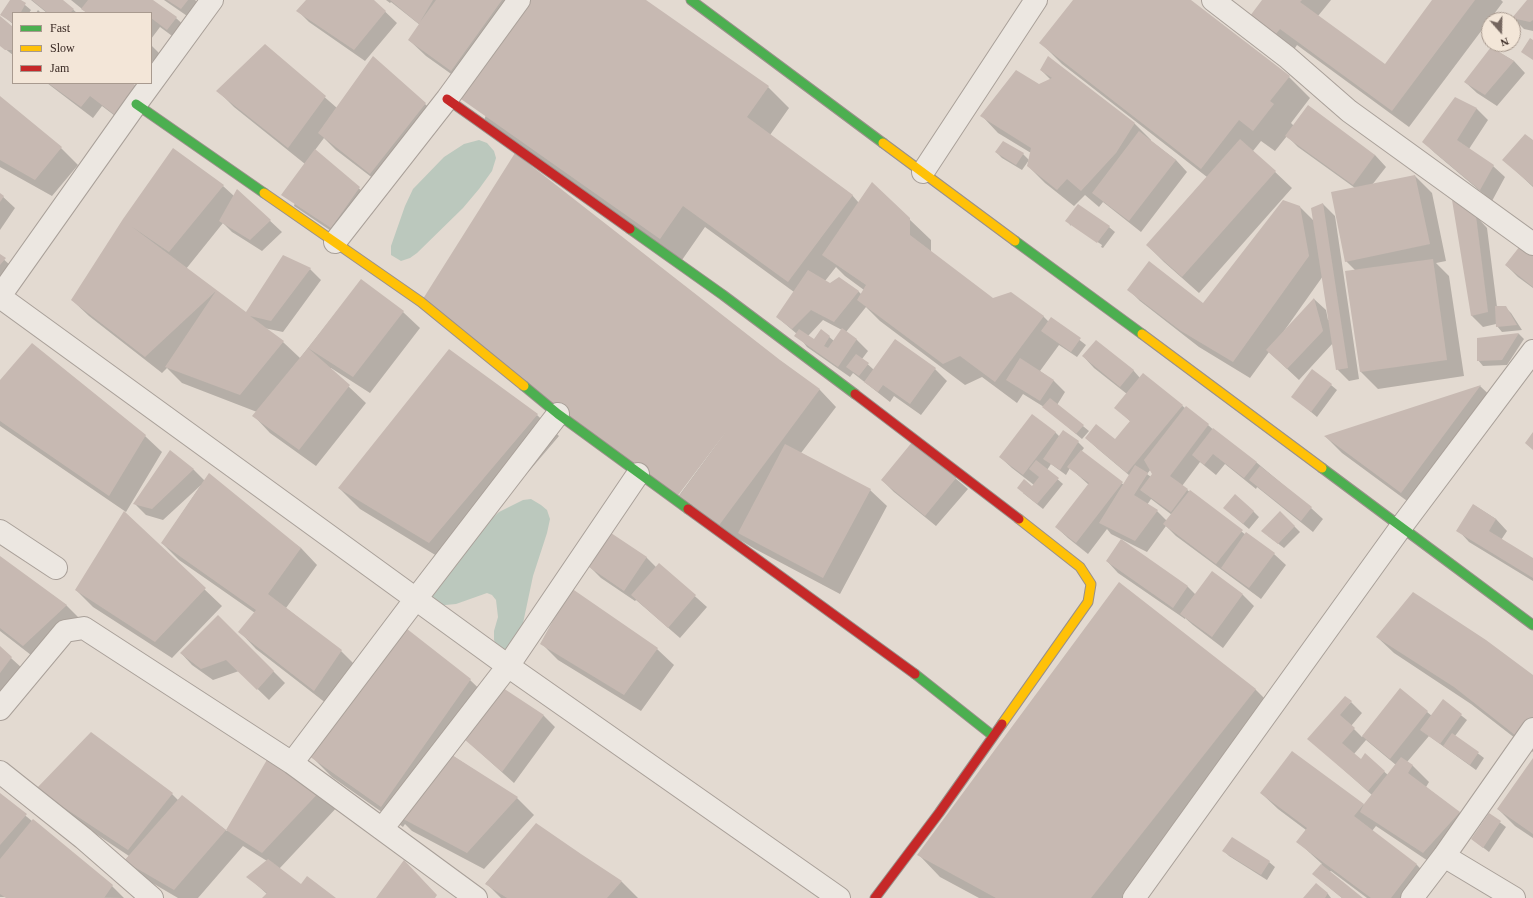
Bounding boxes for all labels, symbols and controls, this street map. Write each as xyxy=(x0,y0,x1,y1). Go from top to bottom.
legend xyxy=(12,12,152,84)
north arrow xyxy=(1481,12,1521,52)
text: Fast xyxy=(50,21,70,35)
text: N xyxy=(1499,35,1511,49)
text: Slow xyxy=(50,41,75,55)
text: Jam xyxy=(50,61,69,75)

